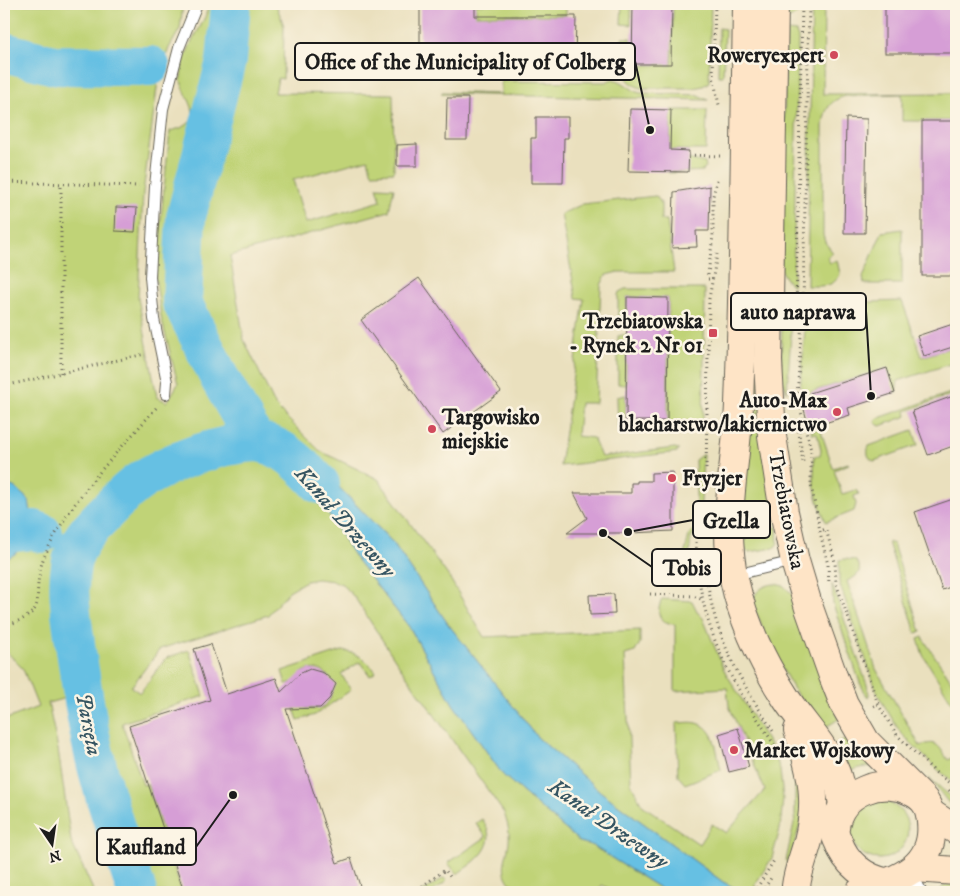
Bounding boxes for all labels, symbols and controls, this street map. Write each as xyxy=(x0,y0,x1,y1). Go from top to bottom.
callout: Office of the Municipality of Colberg xyxy=(295,43,635,80)
place label: Roweryexpert xyxy=(707,43,824,69)
text: Office of the Municipality of Colberg xyxy=(305,49,627,76)
marker: Roweryexpert xyxy=(828,49,840,61)
callout: auto naprawa xyxy=(731,293,866,330)
text: auto naprawa xyxy=(740,299,856,326)
place label: Trzebiatowska - Rynek 2 Nr 01 xyxy=(569,309,704,359)
marker: Trzebiatowska - Rynek 2 Nr 01 xyxy=(707,327,719,339)
place label: Auto-Max blacharstwo/lakiernictwo xyxy=(618,388,828,438)
place label: Targowisko miejskie xyxy=(441,405,539,456)
marker: Auto-Max blacharstwo/lakiernictwo xyxy=(831,406,843,418)
marker: Targowisko miejskie xyxy=(426,423,438,435)
street label: Trzebiatowska xyxy=(762,449,810,572)
water label: Kanał Drzewny xyxy=(288,460,402,584)
place label: Fryzjer xyxy=(682,466,743,493)
marker: Fryzjer xyxy=(666,472,678,484)
callout: Gzella xyxy=(693,501,770,538)
text: Gzella xyxy=(703,508,760,535)
callout: Tobis xyxy=(652,549,721,586)
text: Tobis xyxy=(662,555,712,582)
water label: Parsęta xyxy=(69,691,108,758)
place label: Market Wojskowy xyxy=(744,738,895,765)
marker: Market Wojskowy xyxy=(728,744,740,756)
water label: Kanał Drzewny xyxy=(543,773,674,876)
north arrow xyxy=(28,818,78,868)
callout: Kaufland xyxy=(97,828,196,865)
text: Kaufland xyxy=(106,834,187,861)
text: N xyxy=(47,846,62,866)

